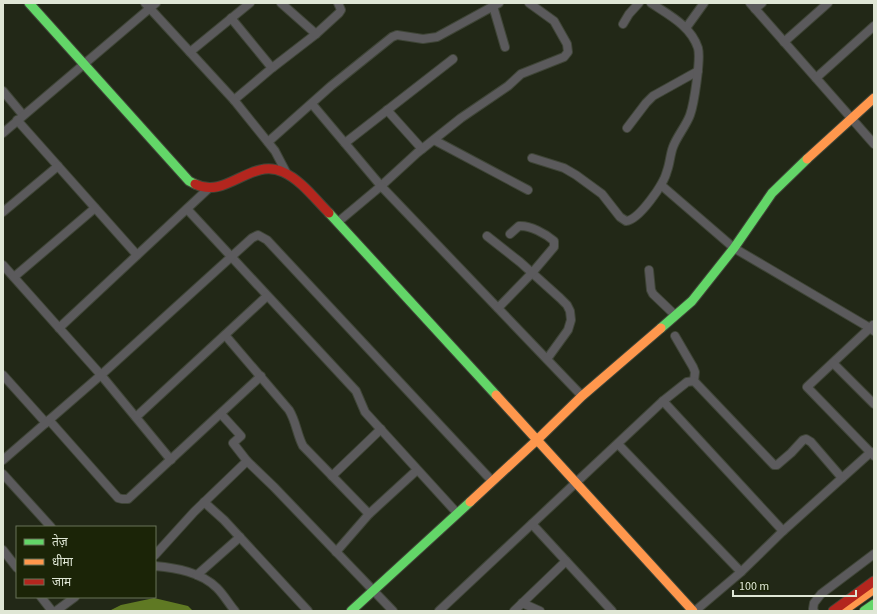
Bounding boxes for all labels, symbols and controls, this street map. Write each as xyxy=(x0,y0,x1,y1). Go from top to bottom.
legend xyxy=(16,526,156,598)
text: तेज़ xyxy=(52,534,69,551)
text: धीमा xyxy=(52,554,74,571)
scale bar xyxy=(733,572,856,598)
text: जाम xyxy=(52,574,72,591)
text: 100 m xyxy=(739,578,769,595)

